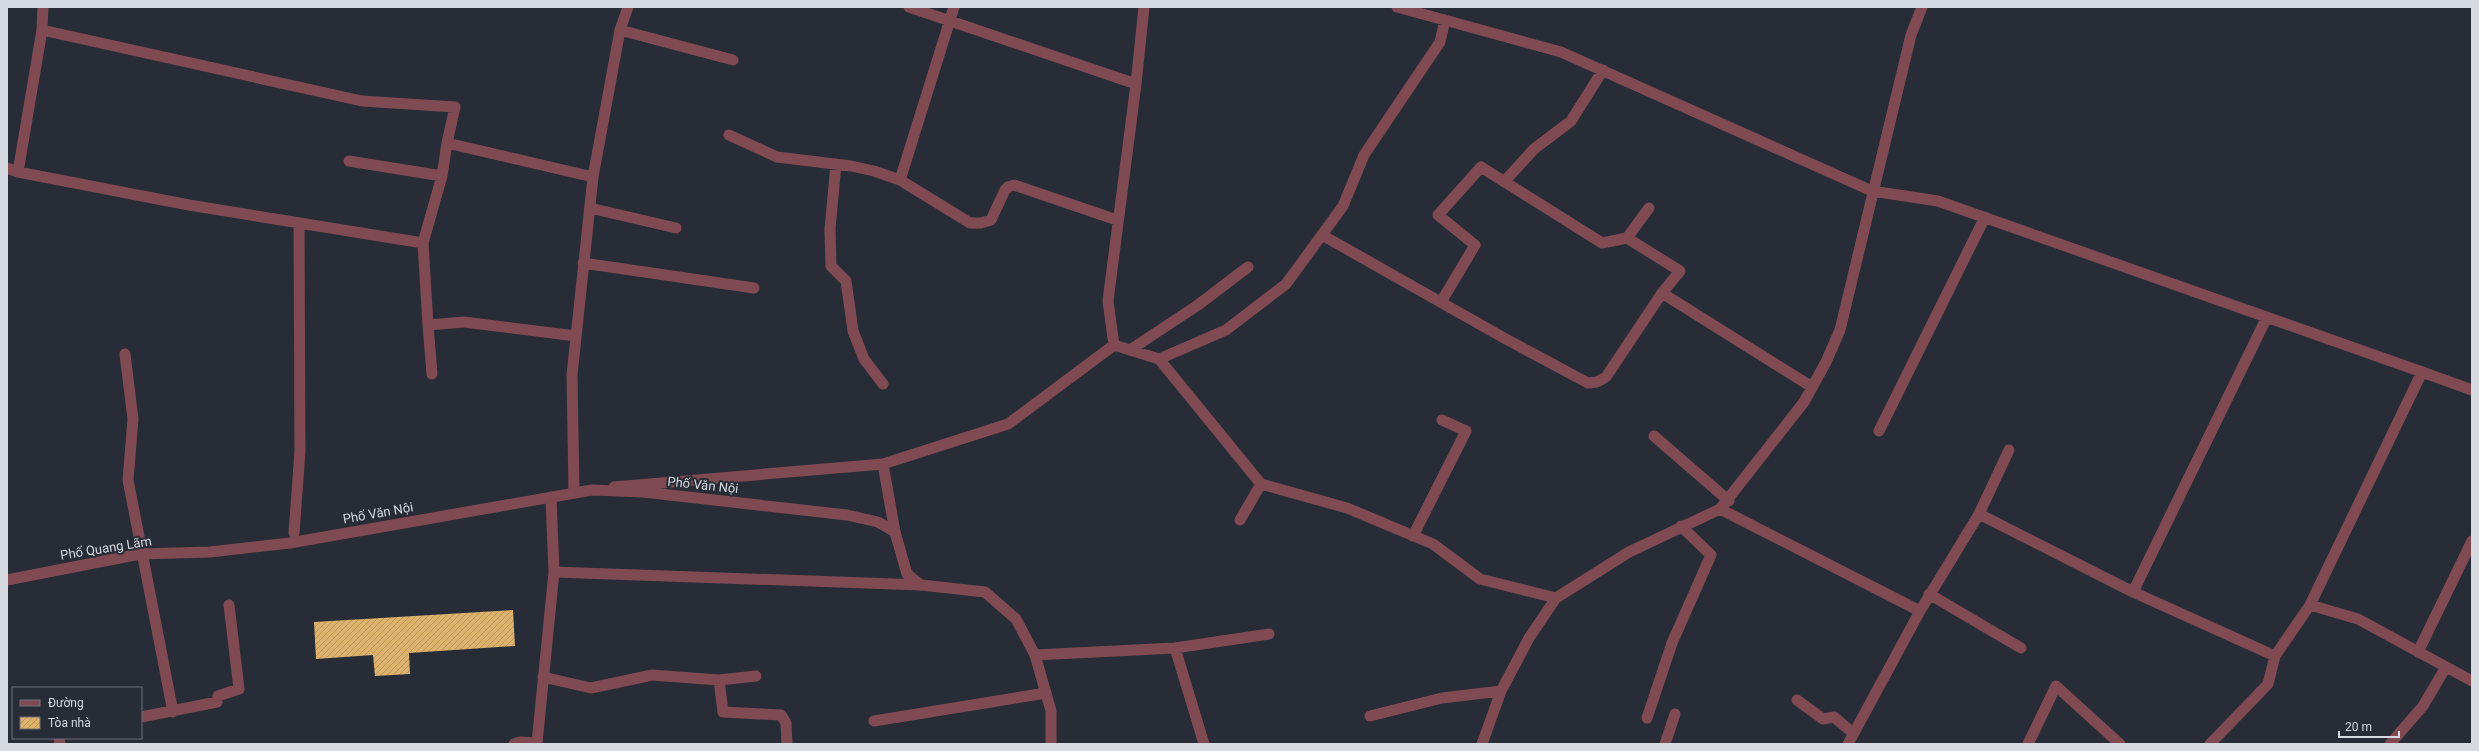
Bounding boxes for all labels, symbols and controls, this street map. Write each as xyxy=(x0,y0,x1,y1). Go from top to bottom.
street label: Phố Văn Nội xyxy=(667,474,739,496)
street label: Phố Văn Nội xyxy=(342,499,414,527)
street label: Phố Quang Lãm xyxy=(59,533,153,563)
legend xyxy=(12,687,142,739)
text: Đường xyxy=(48,696,84,710)
scale bar xyxy=(2339,713,2399,739)
text: Tòa nhà xyxy=(48,716,91,730)
text: 20 m xyxy=(2345,720,2372,734)

